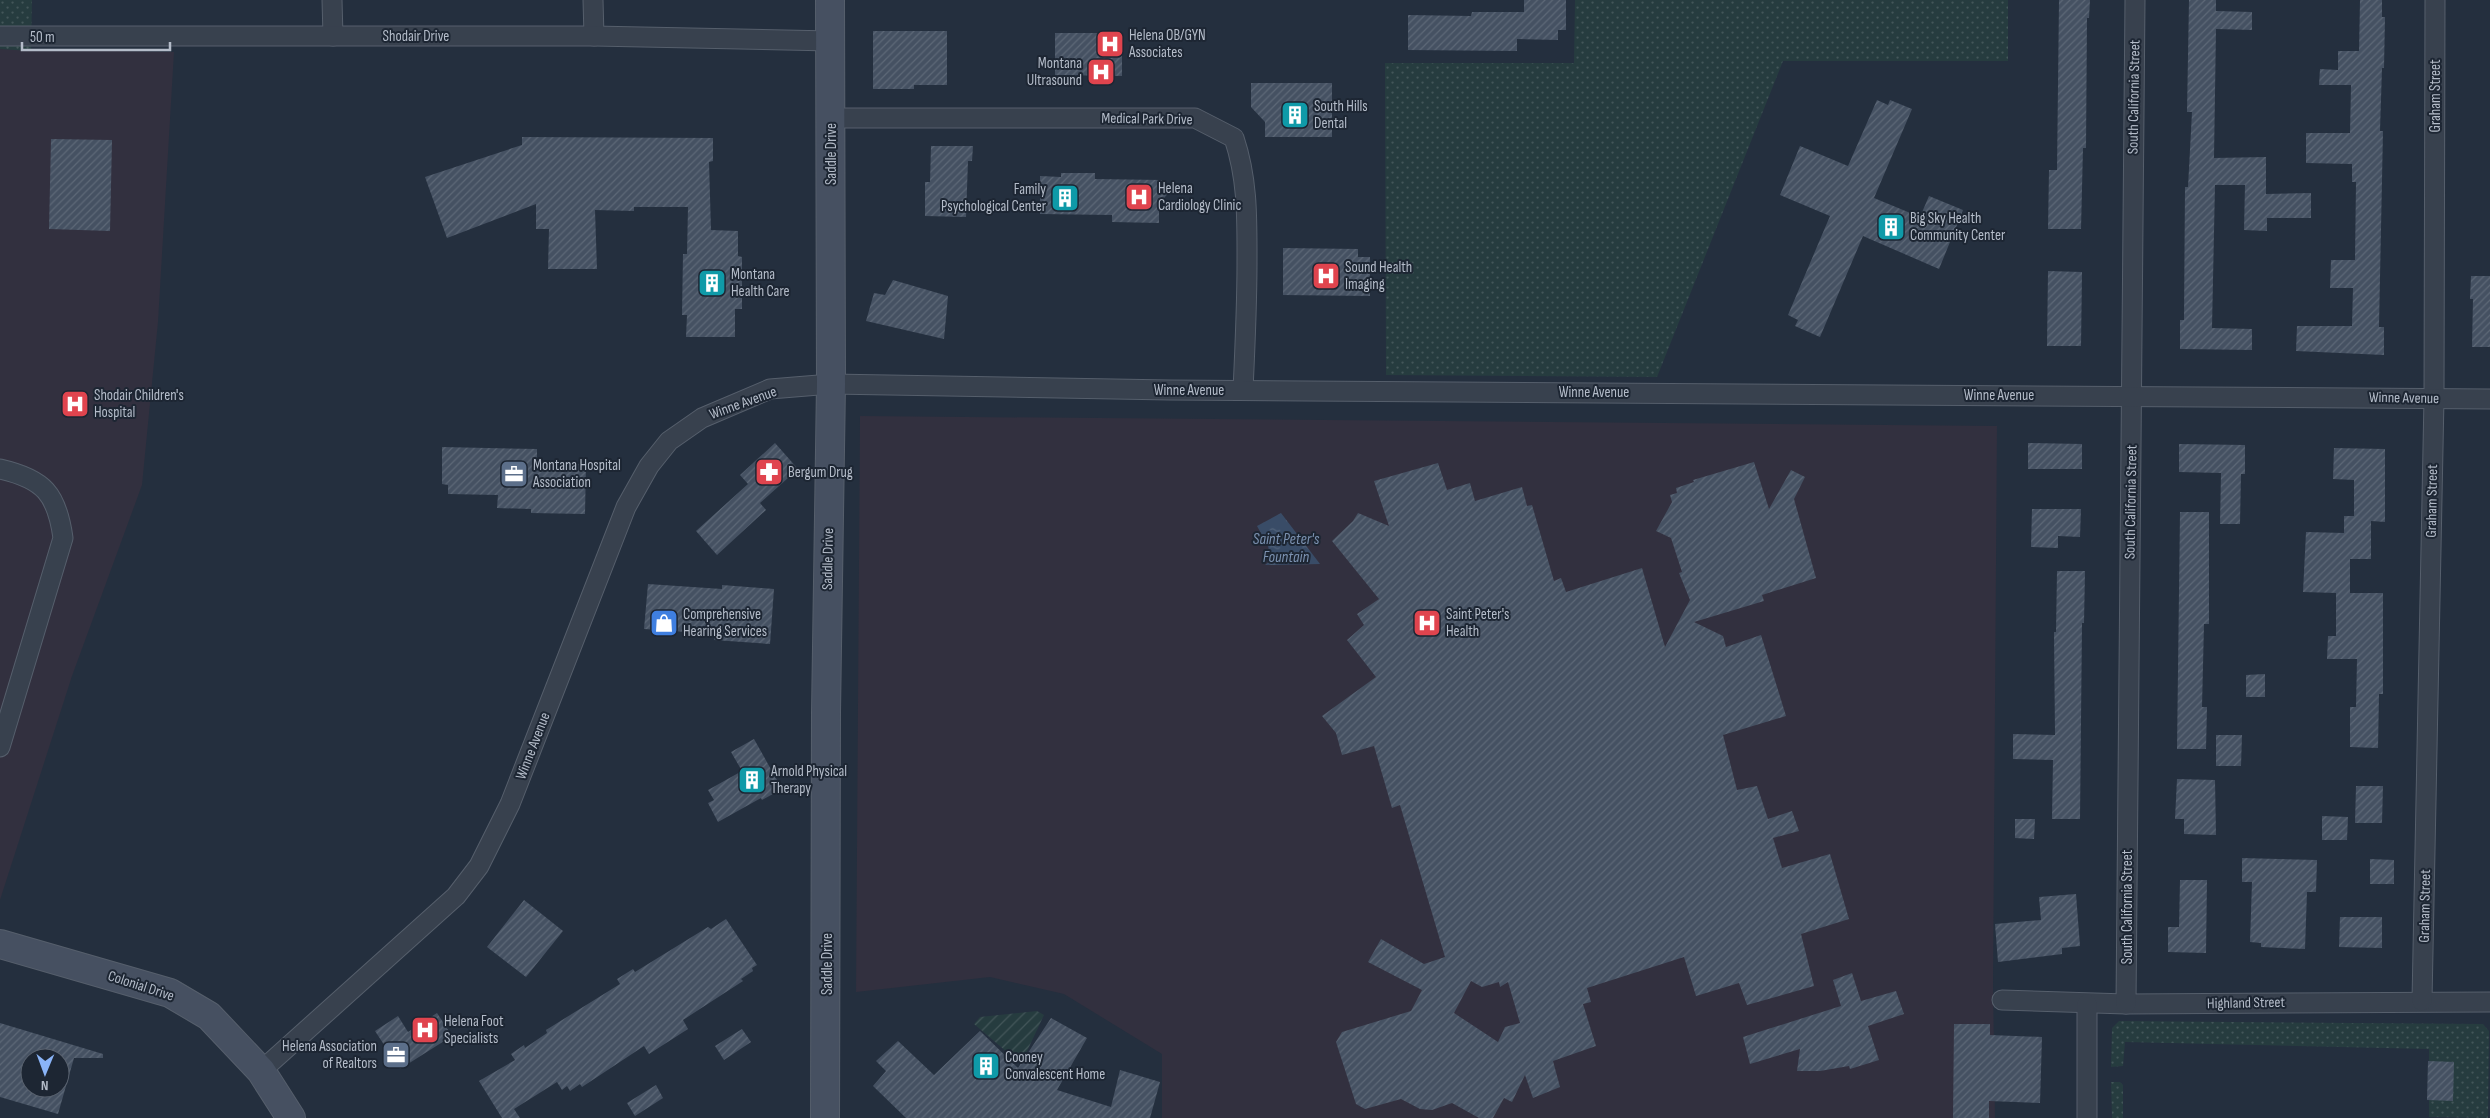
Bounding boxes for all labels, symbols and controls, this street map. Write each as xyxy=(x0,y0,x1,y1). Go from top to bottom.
scale bar xyxy=(22,20,170,52)
place label: Helena OB/GYN Associates xyxy=(1128,26,1206,62)
street label: Shodair Drive xyxy=(383,27,449,46)
text: 50 m xyxy=(30,28,55,47)
hospital icon: Helena OB/GYN Associates xyxy=(1095,29,1125,59)
street label: South California Street xyxy=(2124,39,2145,154)
place label: Montana Ultrasound xyxy=(1027,54,1082,90)
hospital icon: Montana Ultrasound xyxy=(1086,57,1116,87)
street label: Graham Street xyxy=(2426,59,2445,133)
place label: South Hills Dental xyxy=(1314,97,1368,133)
building icon: South Hills Dental xyxy=(1280,100,1310,130)
street label: Medical Park Drive xyxy=(1101,109,1193,129)
street label: Saddle Drive xyxy=(822,123,841,185)
place label: Helena Cardiology Clinic xyxy=(1158,179,1241,215)
place label: Family Psychological Center xyxy=(941,180,1047,216)
hospital icon: Helena Cardiology Clinic xyxy=(1124,182,1154,212)
building icon: Family Psychological Center xyxy=(1050,183,1080,213)
place label: Big Sky Health Community Center xyxy=(1910,209,2006,245)
building icon: Big Sky Health Community Center xyxy=(1876,212,1906,242)
place label: Sound Health Imaging xyxy=(1345,258,1412,294)
hospital icon: Sound Health Imaging xyxy=(1311,261,1341,291)
place label: Montana Health Care xyxy=(731,265,790,301)
building icon: Montana Health Care xyxy=(697,268,727,298)
street label: Winne Avenue xyxy=(1154,381,1224,400)
street label: Winne Avenue xyxy=(707,382,779,424)
street label: Winne Avenue xyxy=(1559,383,1629,402)
place label: Shodair Children's Hospital xyxy=(94,386,184,422)
street label: Winne Avenue xyxy=(1964,386,2034,405)
street label: Winne Avenue xyxy=(2369,388,2439,408)
hospital icon: Shodair Children's Hospital xyxy=(60,389,90,419)
street label: South California Street xyxy=(2121,444,2142,559)
place label: Montana Hospital Association xyxy=(532,456,621,492)
pharmacy icon: Bergum Drug xyxy=(754,457,784,487)
office icon: Montana Hospital Association xyxy=(499,459,529,489)
place label: Bergum Drug xyxy=(788,463,853,482)
street label: Graham Street xyxy=(2422,464,2442,538)
street label: Saddle Drive xyxy=(818,528,838,590)
water label: Saint Peter's Fountain xyxy=(1253,530,1320,567)
place label: Comprehensive Hearing Services xyxy=(683,605,767,641)
place label: Saint Peter's Health xyxy=(1446,605,1509,641)
shop icon: Comprehensive Hearing Services xyxy=(649,608,679,638)
hospital icon: Saint Peter's Health xyxy=(1412,608,1442,638)
street label: Winne Avenue xyxy=(511,710,555,782)
place label: Arnold Physical Therapy xyxy=(770,762,847,798)
building icon: Arnold Physical Therapy xyxy=(737,765,767,795)
street label: South California Street xyxy=(2118,849,2137,964)
street label: Graham Street xyxy=(2415,869,2435,943)
street label: Saddle Drive xyxy=(818,933,837,995)
street label: Colonial Drive xyxy=(105,966,177,1006)
street label: Highland Street xyxy=(2207,993,2286,1013)
place label: Helena Foot Specialists xyxy=(444,1012,504,1048)
hospital icon: Helena Foot Specialists xyxy=(410,1015,440,1045)
place label: Helena Association of Realtors xyxy=(282,1037,377,1073)
office icon: Helena Association of Realtors xyxy=(381,1040,411,1070)
north arrow xyxy=(20,1048,70,1098)
place label: Cooney Convalescent Home xyxy=(1005,1048,1105,1084)
building icon: Cooney Convalescent Home xyxy=(971,1051,1001,1081)
text: N xyxy=(41,1077,49,1094)

